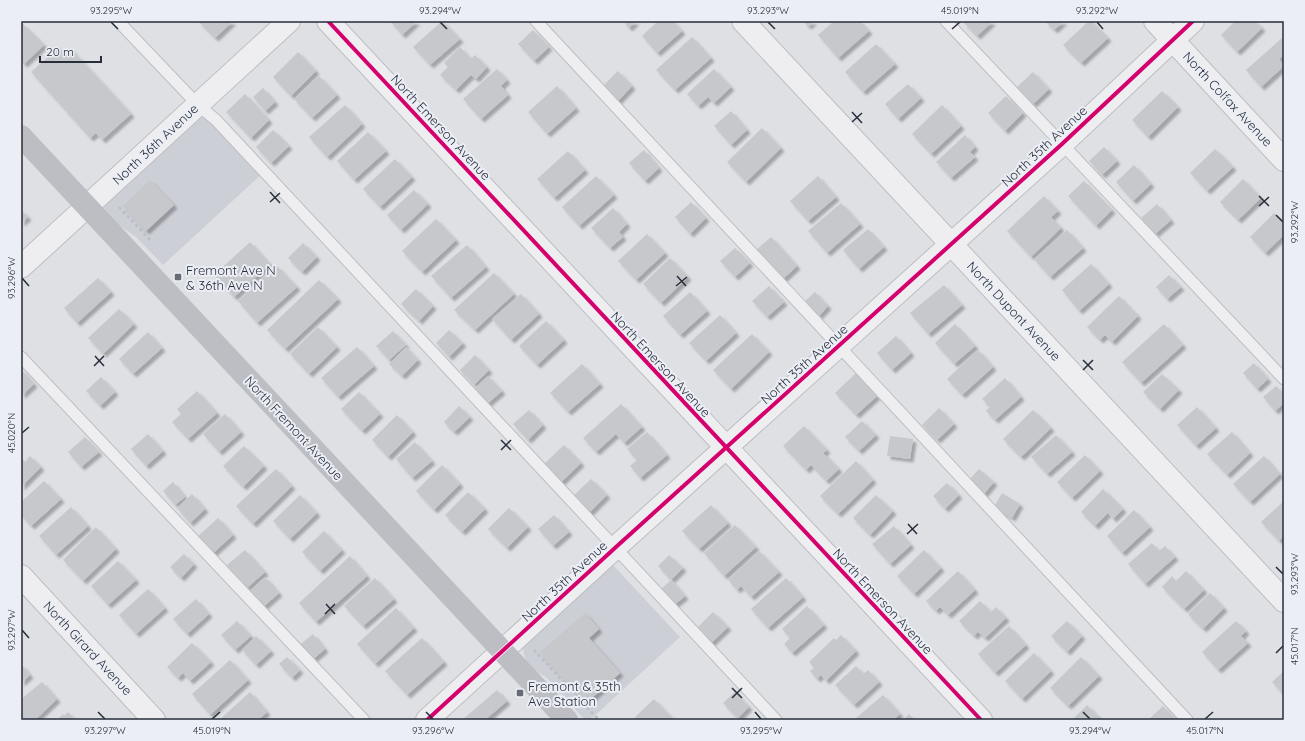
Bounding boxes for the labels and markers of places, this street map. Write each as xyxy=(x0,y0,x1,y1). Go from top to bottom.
place label: Fremont Ave N & 36th Ave N xyxy=(186,262,276,293)
marker: Fremont Ave N & 36th Ave N xyxy=(173,272,183,282)
place label: Fremont & 35th Ave Station xyxy=(528,678,621,709)
marker: Fremont & 35th Ave Station xyxy=(515,688,525,698)

